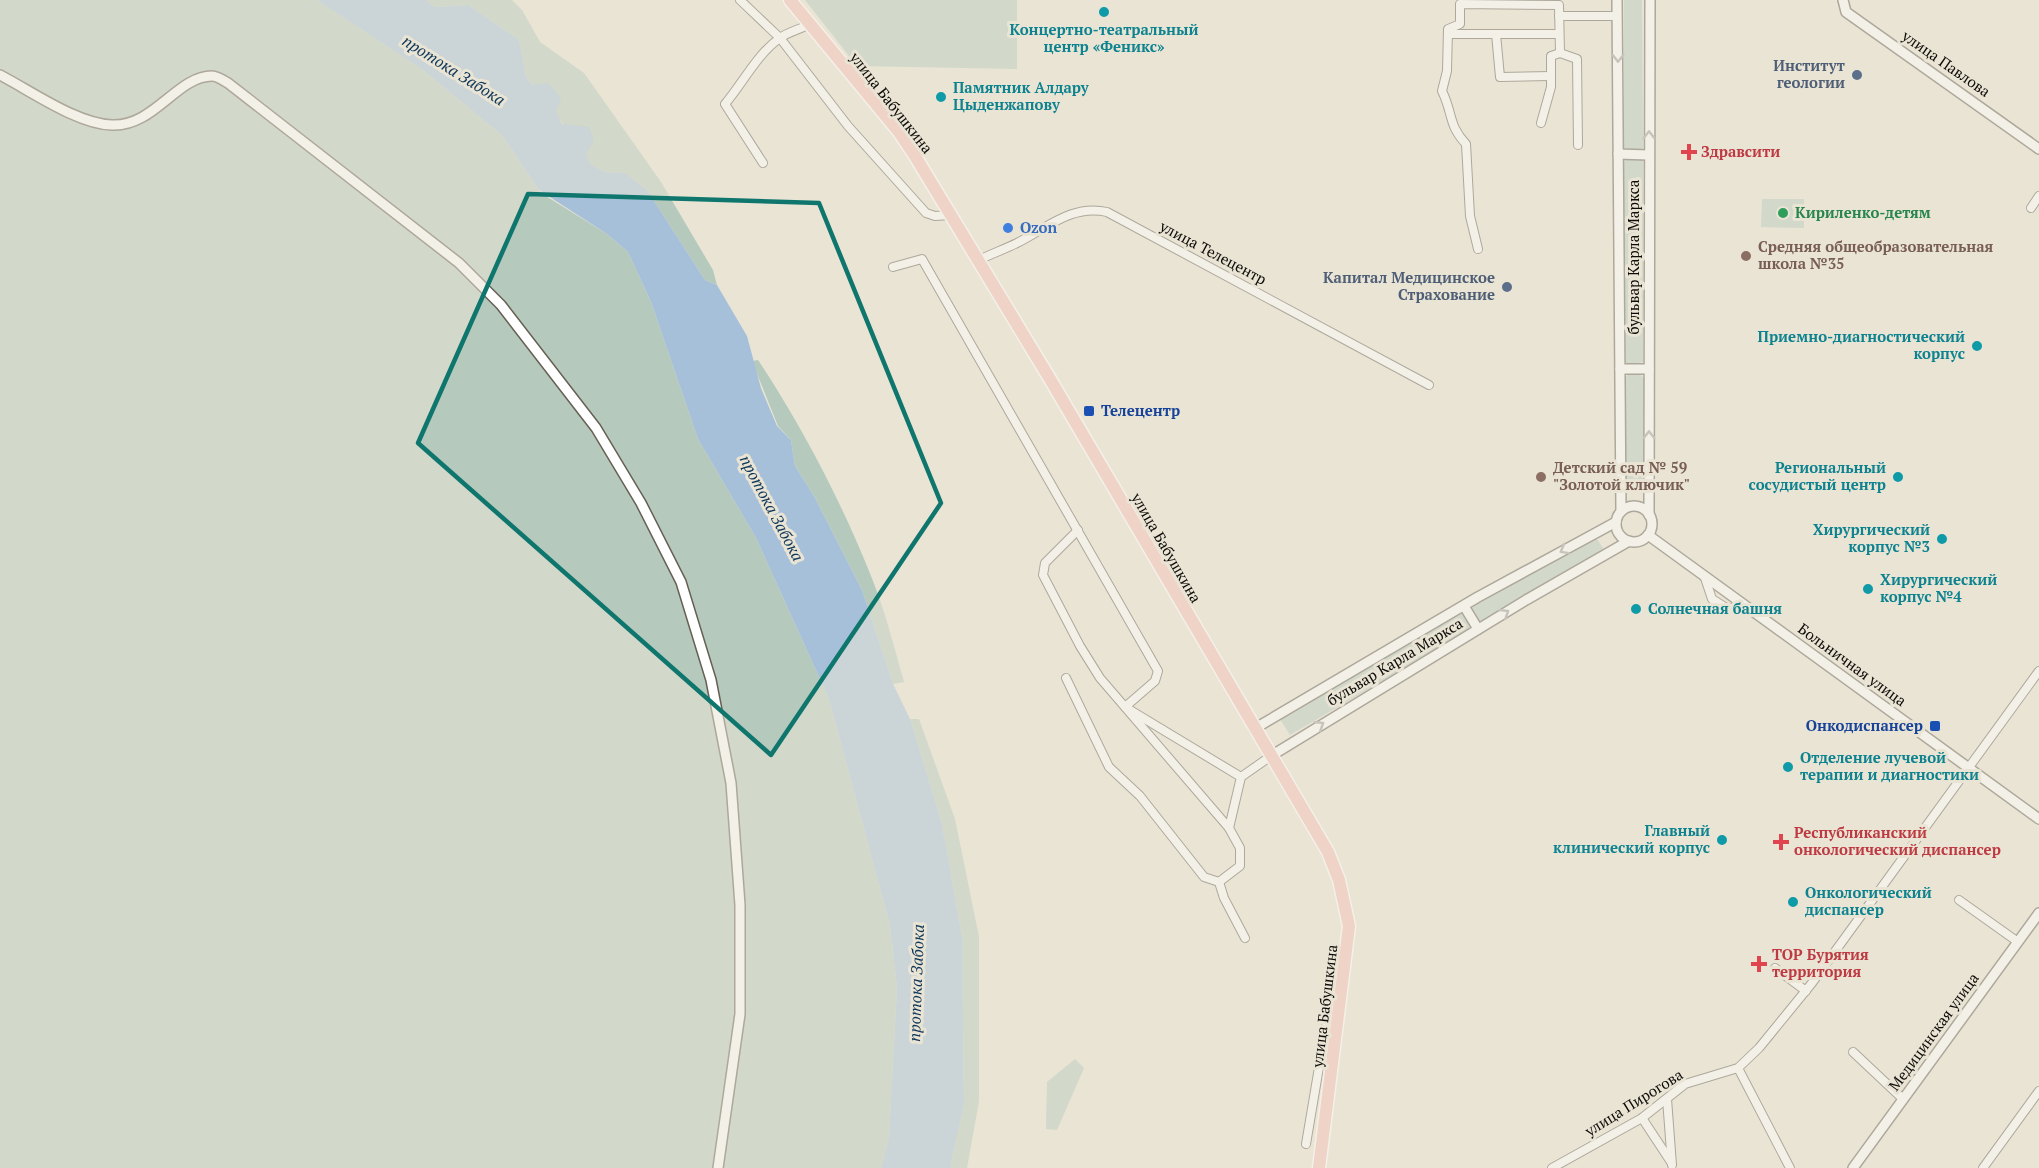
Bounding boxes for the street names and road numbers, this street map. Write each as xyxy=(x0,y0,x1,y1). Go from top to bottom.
street label: улица Павлова xyxy=(1898,25,1995,101)
street label: улица Бабушкина xyxy=(845,47,938,158)
street label: бульвар Карла Маркса xyxy=(1623,179,1643,334)
street label: улица Телецентр xyxy=(1156,215,1270,289)
street label: улица Бабушкина xyxy=(1127,488,1207,606)
street label: бульвар Карла Маркса xyxy=(1323,612,1466,710)
street label: Больничная улица xyxy=(1794,618,1911,710)
street label: улица Бабушкина xyxy=(1306,943,1342,1069)
street label: Медицинская улица xyxy=(1884,968,1983,1094)
street label: улица Пирогова xyxy=(1580,1064,1687,1141)

